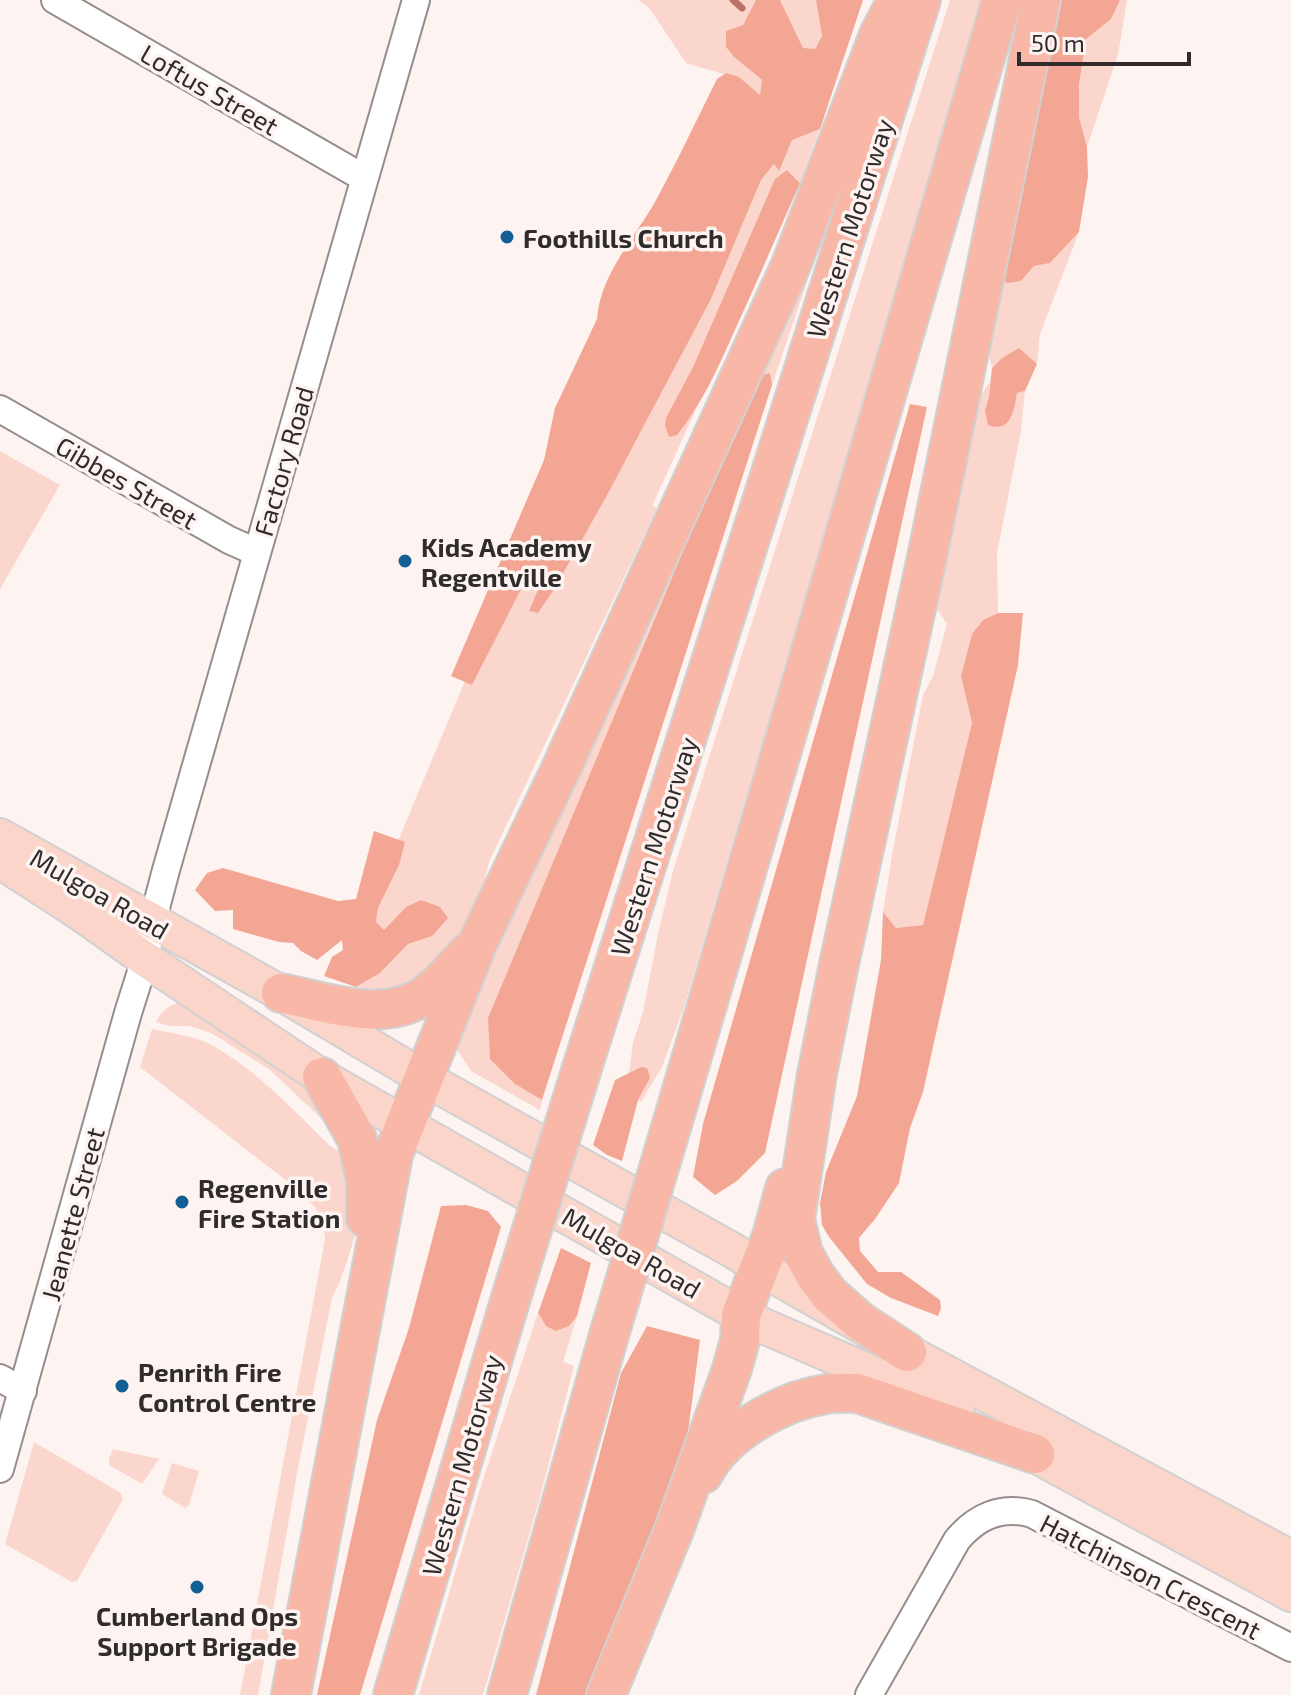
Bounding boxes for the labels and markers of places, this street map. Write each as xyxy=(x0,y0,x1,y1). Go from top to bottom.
place label: Foothills Church xyxy=(523,222,724,253)
marker: Foothills Church xyxy=(498,228,516,246)
place label: Kids Academy Regentville xyxy=(421,531,592,592)
marker: Kids Academy Regentville xyxy=(396,552,414,570)
place label: Regenville Fire Station xyxy=(198,1172,340,1233)
marker: Regenville Fire Station xyxy=(173,1193,191,1211)
place label: Penrith Fire Control Centre xyxy=(138,1356,317,1417)
marker: Penrith Fire Control Centre xyxy=(113,1377,131,1395)
marker: Cumberland Ops Support Brigade xyxy=(188,1578,206,1596)
place label: Cumberland Ops Support Brigade xyxy=(96,1600,298,1661)

